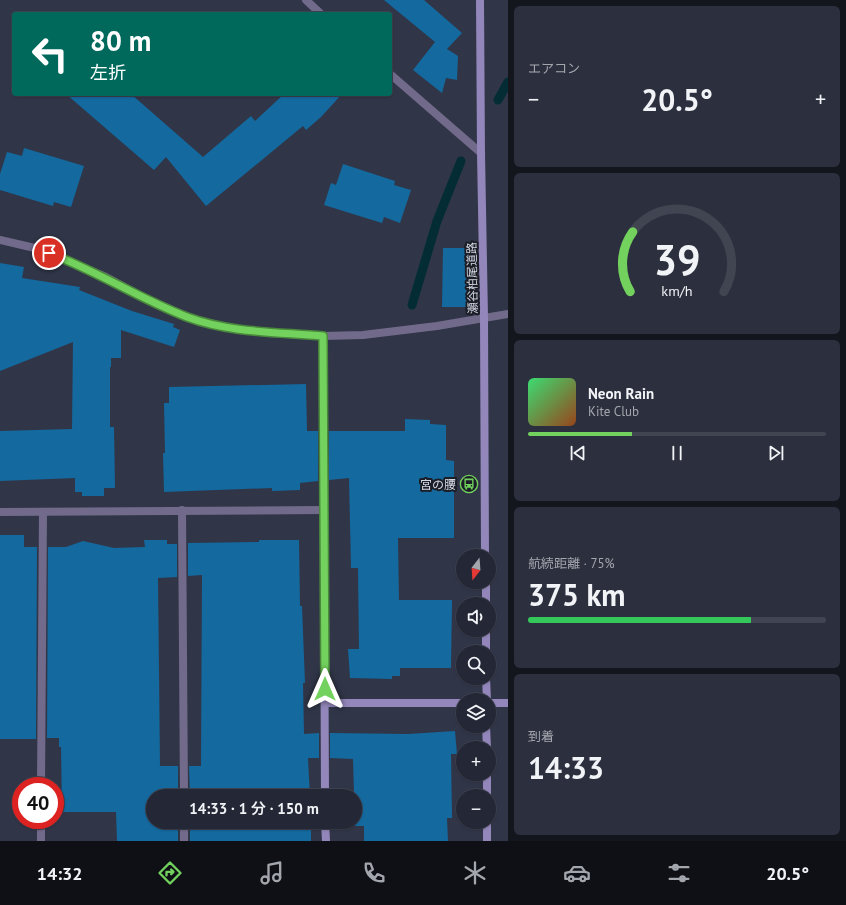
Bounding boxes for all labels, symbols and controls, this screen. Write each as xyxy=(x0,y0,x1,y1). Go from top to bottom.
text: 80 m xyxy=(90,22,151,59)
icon: left xyxy=(24,28,76,80)
text: エアコン xyxy=(528,60,580,77)
text: 左折 xyxy=(90,61,126,84)
text: 20.5° xyxy=(641,80,713,119)
text: − xyxy=(528,85,539,113)
text: + xyxy=(815,85,826,113)
text: 39 xyxy=(653,232,701,285)
pin xyxy=(32,236,66,270)
icon: arrive xyxy=(38,242,60,264)
street label: 瀬谷柏尾道路 xyxy=(464,242,480,314)
text: km/h xyxy=(661,280,693,299)
text: Neon Rain xyxy=(588,384,654,403)
text: Kite Club xyxy=(588,403,639,420)
icon: previous xyxy=(567,442,589,464)
icon: pause xyxy=(666,442,688,464)
icon: next xyxy=(765,442,787,464)
bus stop icon: 宮の腰 xyxy=(459,474,479,494)
place label: 宮の腰 xyxy=(420,477,456,492)
north arrow xyxy=(456,549,496,589)
map controls xyxy=(456,549,496,829)
text: 航続距離 · 75% xyxy=(528,555,615,572)
text: 375 km xyxy=(528,575,626,614)
button: sound xyxy=(456,597,496,637)
button: search xyxy=(456,645,496,685)
position arrow xyxy=(304,668,346,710)
button: layers xyxy=(456,693,496,733)
text: 到着 xyxy=(528,728,554,745)
button: + xyxy=(456,741,496,781)
text: 14:33 xyxy=(528,748,604,787)
speed limit sign: 40 xyxy=(12,777,64,829)
button: − xyxy=(456,789,496,829)
text: 14:33 · 1 分 · 150 m xyxy=(189,799,319,818)
icon: directions xyxy=(156,859,184,887)
icon: music xyxy=(258,859,286,887)
icon: phone xyxy=(360,859,388,887)
icon: climate xyxy=(461,859,489,887)
icon: car xyxy=(563,859,591,887)
icon: filters xyxy=(665,859,693,887)
text: 14:32 xyxy=(37,862,83,885)
text: 20.5° xyxy=(766,862,809,885)

